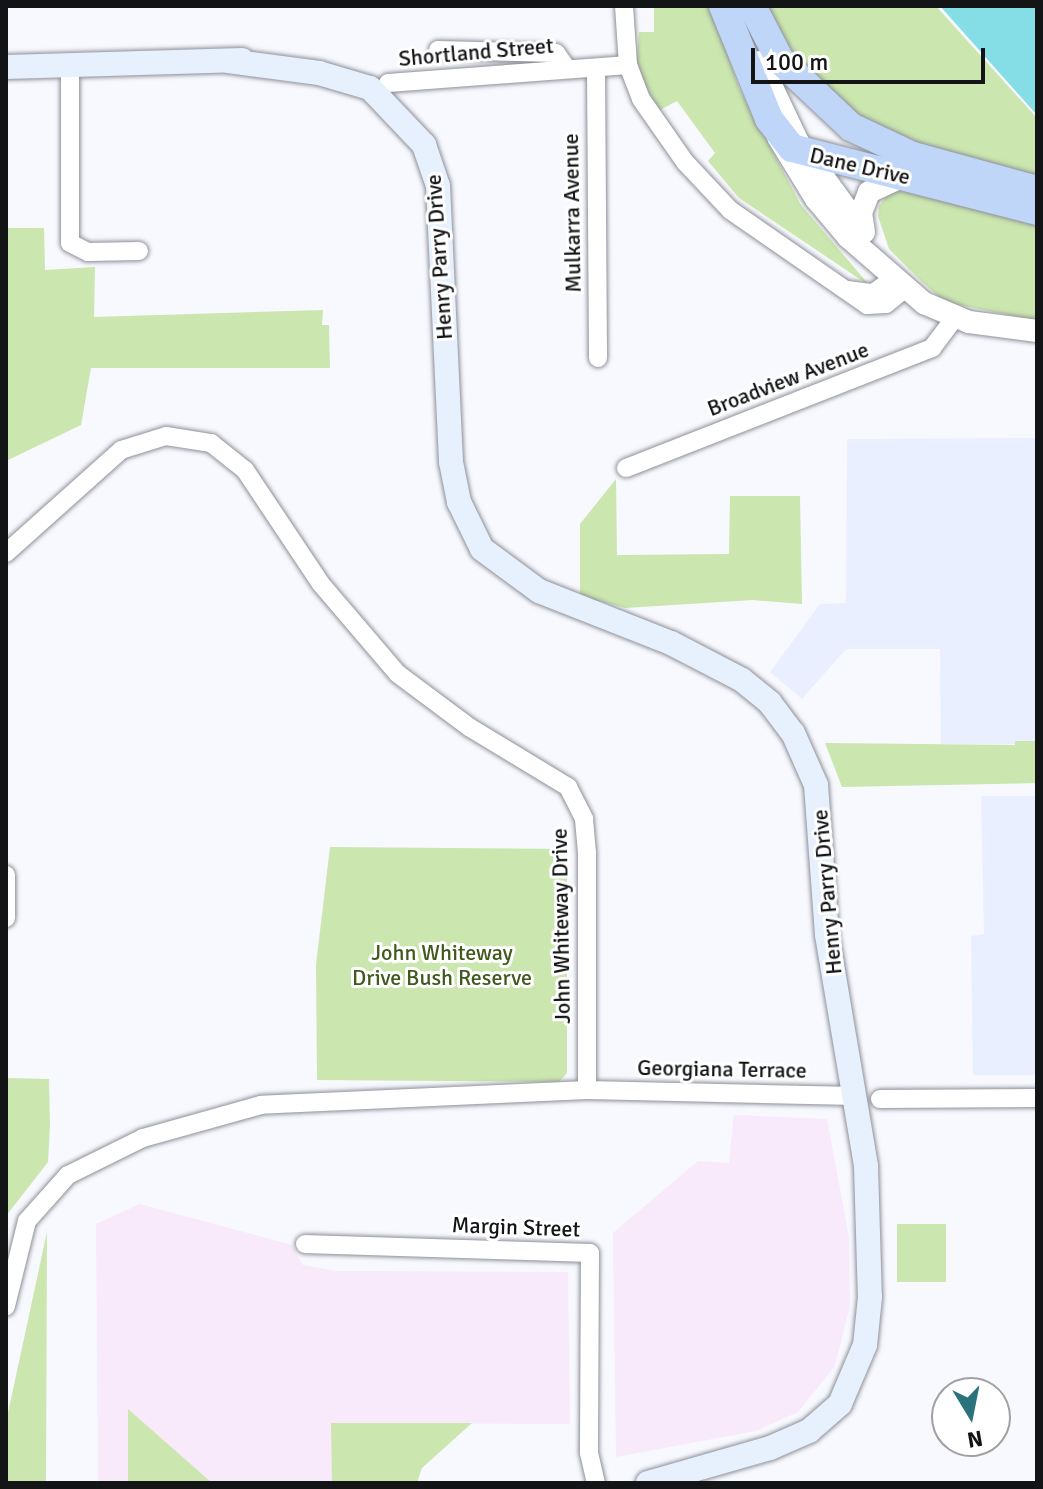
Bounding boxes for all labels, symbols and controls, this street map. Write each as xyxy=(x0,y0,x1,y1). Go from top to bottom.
street label: Shortland Street xyxy=(397,32,555,72)
scale bar xyxy=(755,32,989,82)
text: 100 m xyxy=(765,47,828,77)
street label: Mulkarra Avenue xyxy=(557,133,587,293)
street label: Dane Drive xyxy=(807,142,913,190)
street label: Henry Parry Drive xyxy=(420,173,458,341)
street label: Broadview Avenue xyxy=(704,336,872,422)
street label: Henry Parry Drive xyxy=(807,808,847,976)
street label: John Whiteway Drive xyxy=(546,828,576,1024)
park label: John Whiteway Drive Bush Reserve xyxy=(352,939,532,990)
street label: Georgiana Terrace xyxy=(637,1054,807,1084)
street label: Margin Street xyxy=(451,1212,581,1242)
north arrow xyxy=(931,1377,1011,1457)
text: N xyxy=(965,1425,985,1454)

